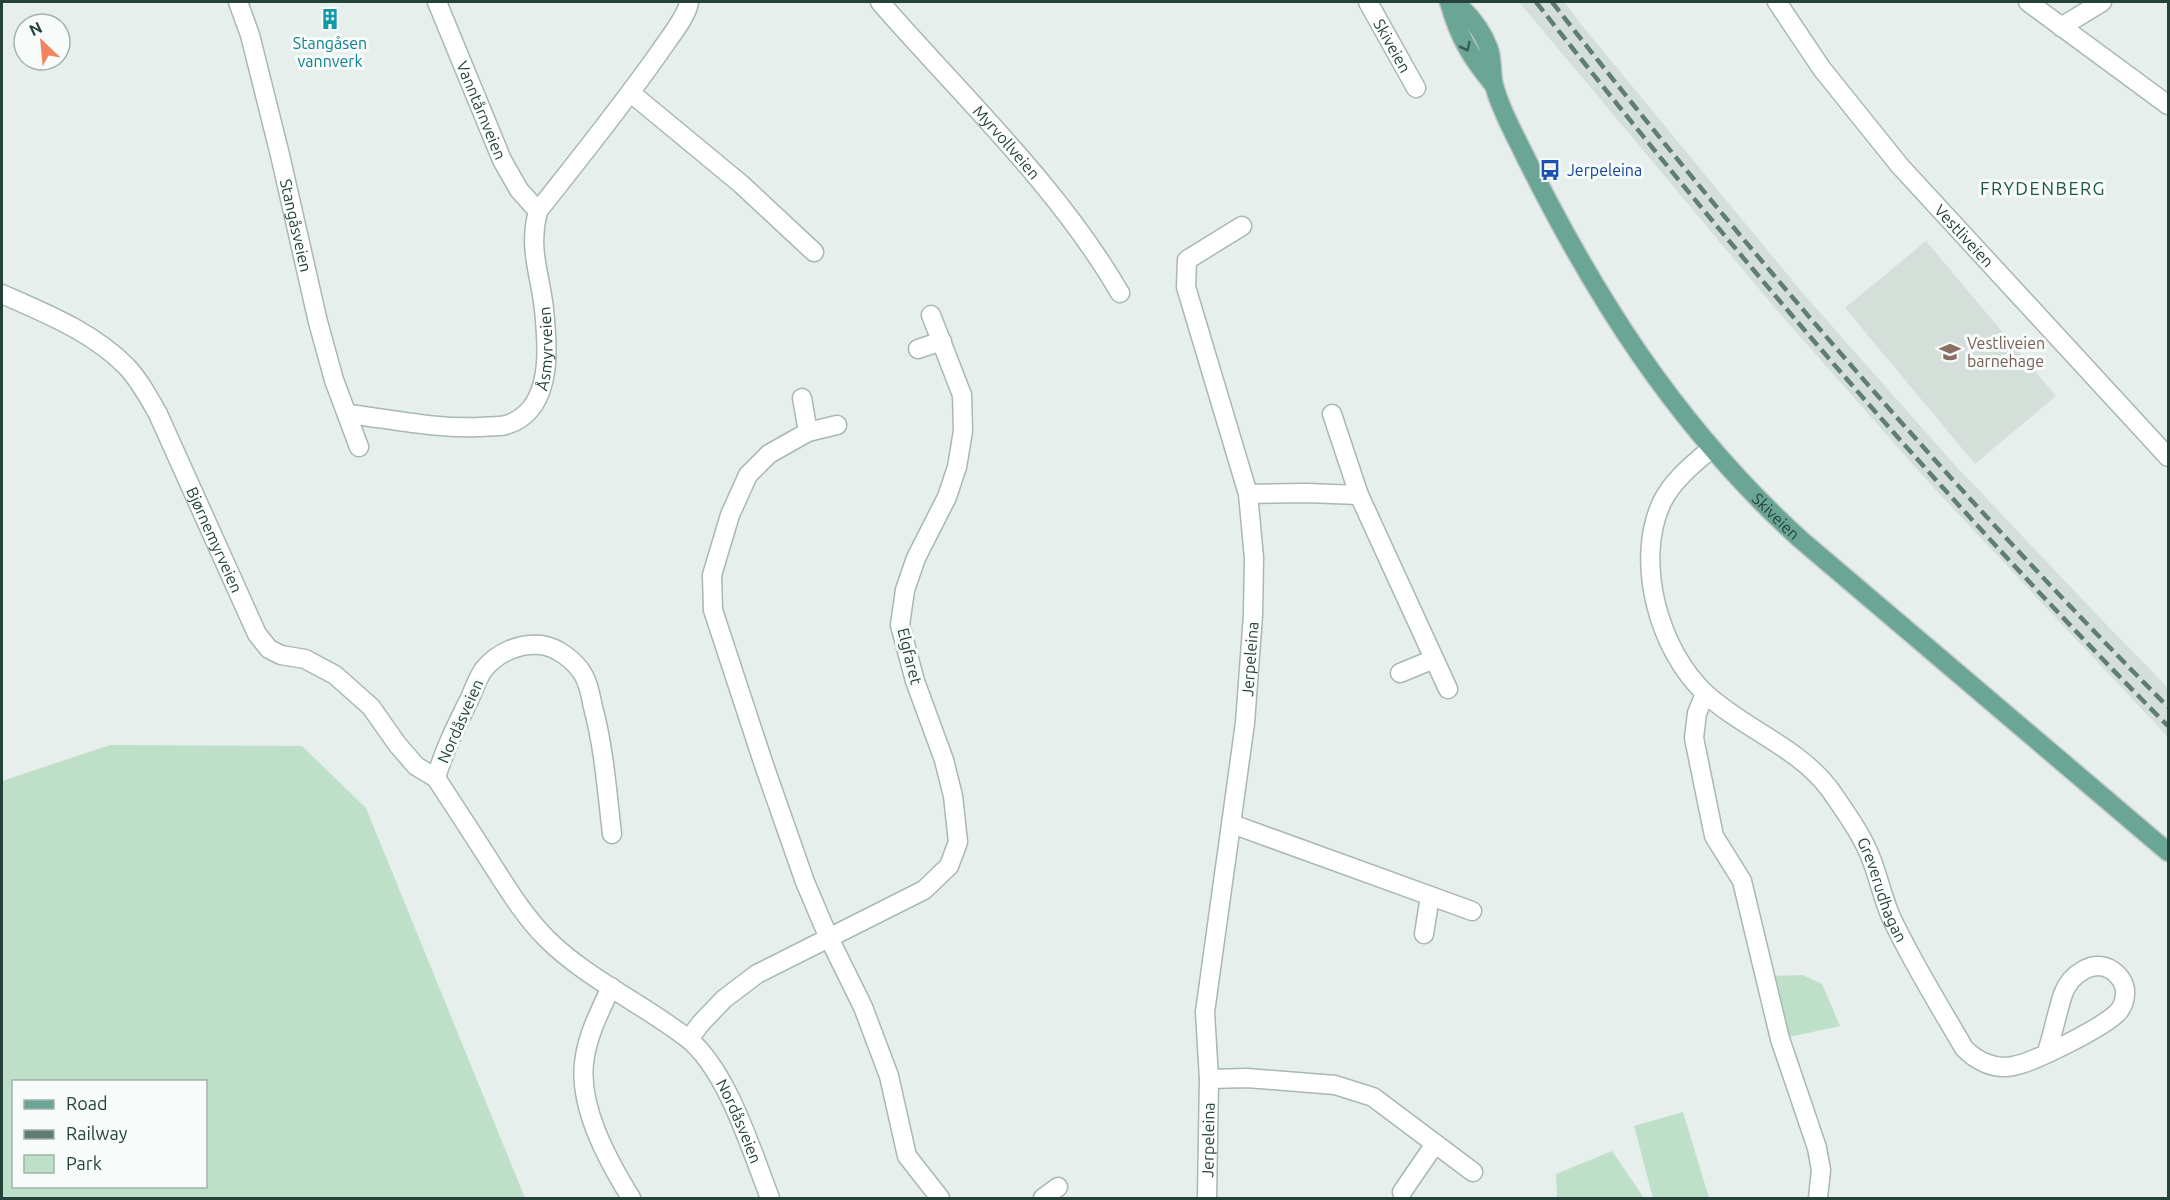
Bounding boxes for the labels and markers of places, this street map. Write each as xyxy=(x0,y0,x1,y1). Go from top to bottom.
building icon: Stangåsen vannverk xyxy=(318,7,342,31)
place label: Stangåsen vannverk xyxy=(293,34,367,70)
bus stop icon: Jerpeleina xyxy=(1538,158,1562,182)
place label: Jerpeleina xyxy=(1567,161,1642,179)
place label: Vestliveien barnehage xyxy=(1967,334,2045,370)
school or university icon: Vestliveien barnehage xyxy=(1938,340,1962,364)

